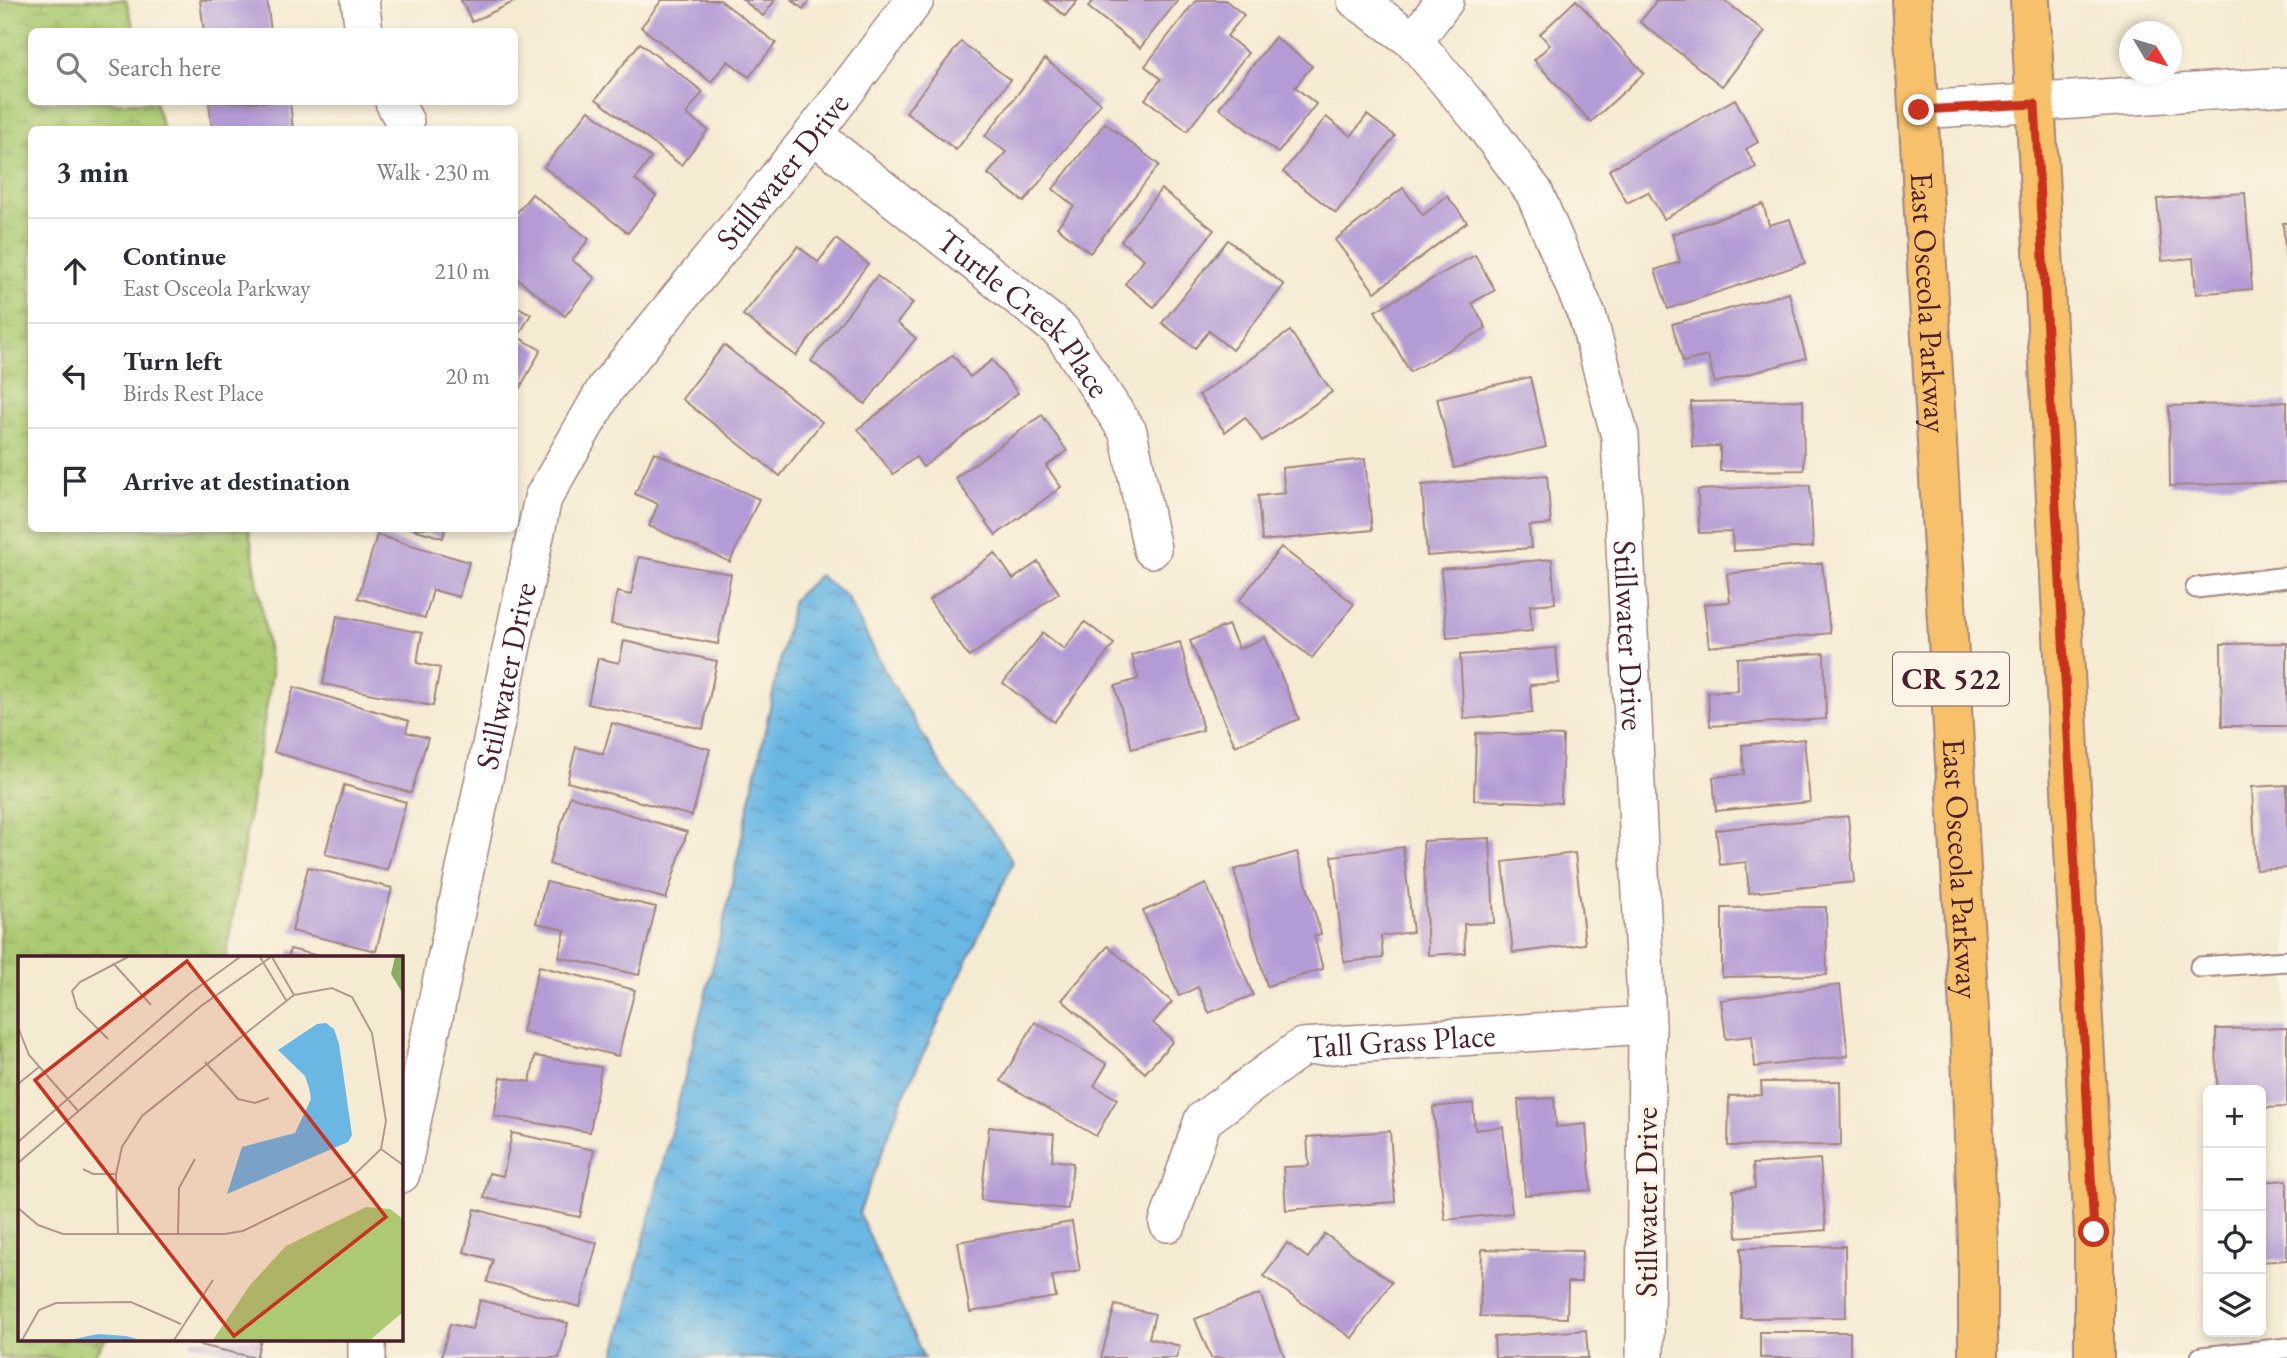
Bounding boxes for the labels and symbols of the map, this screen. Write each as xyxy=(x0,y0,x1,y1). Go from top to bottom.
north arrow xyxy=(2119,21,2182,84)
street label: Stillwater Drive xyxy=(706,84,858,258)
route end xyxy=(1903,94,1934,125)
street label: East Osceola Parkway xyxy=(1901,171,1957,435)
street label: Turtle Creek Place xyxy=(928,220,1120,405)
street label: Stillwater Drive xyxy=(1604,539,1654,732)
street label: Stillwater Drive xyxy=(466,578,546,773)
road number: CR 522 xyxy=(1893,652,2009,706)
street label: East Osceola Parkway xyxy=(1933,737,1989,1001)
inset map xyxy=(18,956,402,1340)
street label: Tall Grass Place xyxy=(1305,1014,1497,1068)
street label: Stillwater Drive xyxy=(1625,1107,1667,1297)
route start xyxy=(2078,1216,2109,1247)

